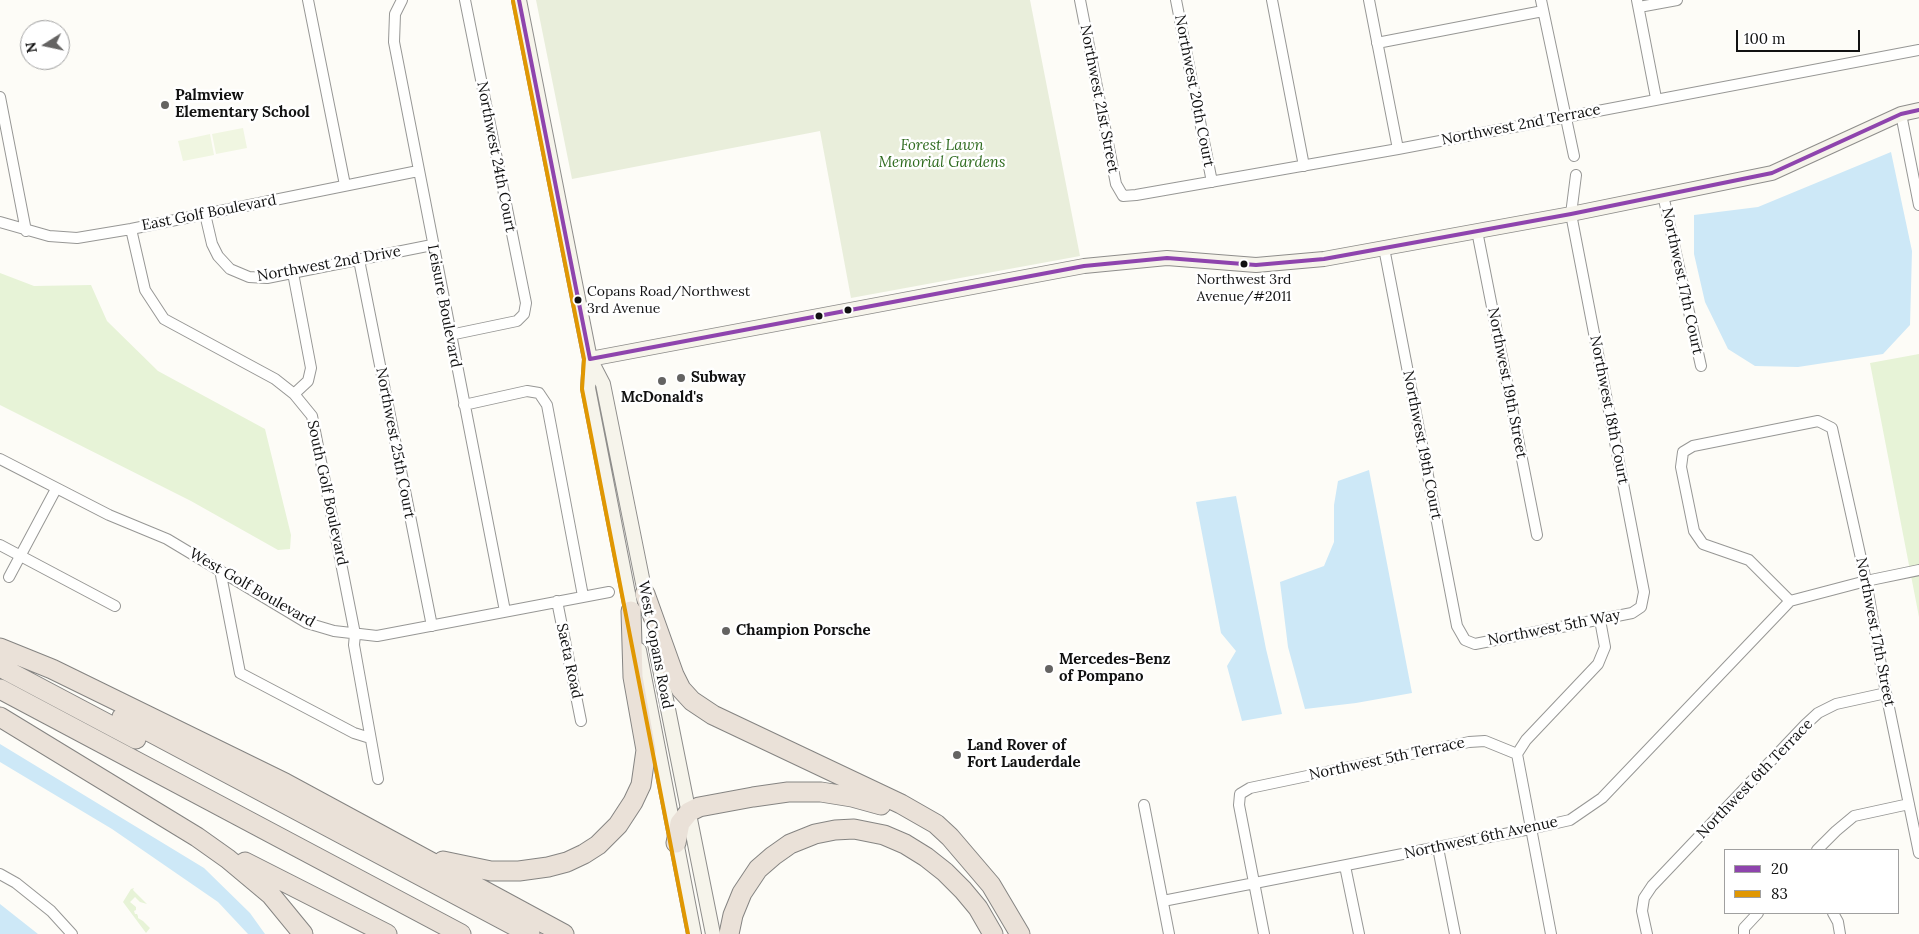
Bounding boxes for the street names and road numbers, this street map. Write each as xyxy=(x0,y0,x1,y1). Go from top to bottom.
street label: Northwest 20th Court xyxy=(1170,13,1218,169)
street label: Northwest 21st Street xyxy=(1076,23,1122,175)
street label: Northwest 24th Court xyxy=(473,80,519,234)
street label: Northwest 2nd Terrace xyxy=(1440,101,1602,149)
street label: East Golf Boulevard xyxy=(140,191,278,235)
street label: Northwest 17th Court xyxy=(1658,206,1706,356)
street label: Northwest 2nd Drive xyxy=(256,242,402,286)
street label: Leisure Boulevard xyxy=(423,243,465,369)
street label: Northwest 19th Street xyxy=(1484,306,1530,460)
street label: Northwest 18th Court xyxy=(1586,334,1632,486)
street label: Northwest 25th Court xyxy=(372,366,418,520)
street label: Northwest 19th Court xyxy=(1399,369,1445,521)
street label: South Golf Boulevard xyxy=(303,419,351,567)
street label: West Golf Boulevard xyxy=(186,545,318,631)
street label: Northwest 17th Street xyxy=(1852,556,1898,708)
street label: West Copans Road xyxy=(634,580,676,710)
street label: Northwest 5th Way xyxy=(1486,606,1622,650)
street label: Saeta Road xyxy=(552,622,586,700)
street label: Northwest 6th Terrace xyxy=(1693,716,1817,842)
street label: Northwest 5th Terrace xyxy=(1308,734,1466,784)
street label: Northwest 6th Avenue xyxy=(1403,813,1559,863)

